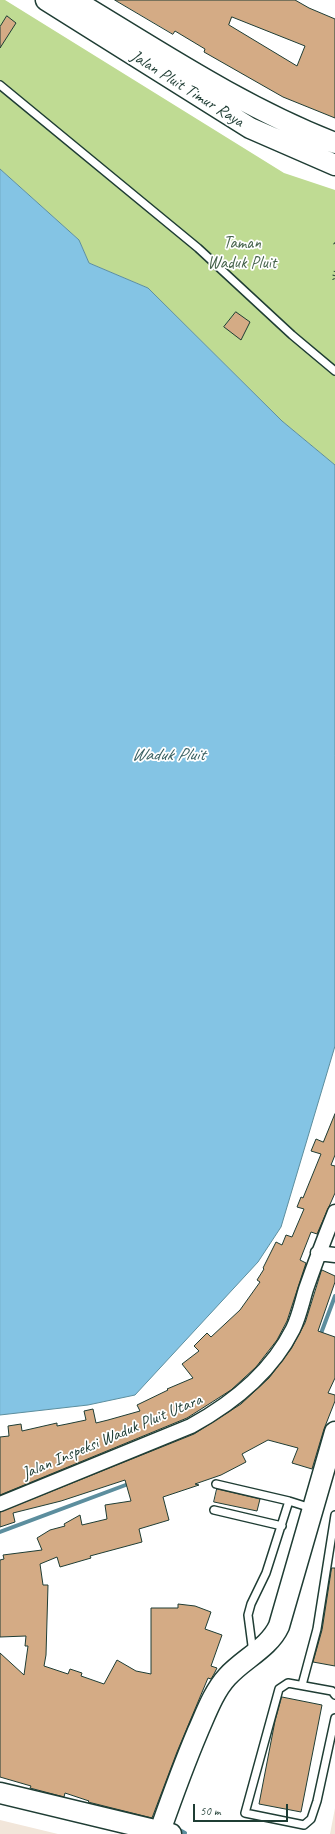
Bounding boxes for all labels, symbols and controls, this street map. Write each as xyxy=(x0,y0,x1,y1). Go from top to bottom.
street label: Jalan Pluit Timur Raya xyxy=(127,46,247,132)
park label: Taman Waduk Pluit xyxy=(208,234,276,274)
water label: Waduk Pluit xyxy=(131,744,205,766)
street label: Jalan Inspeksi Waduk Pluit Utara xyxy=(19,1390,205,1484)
scale bar xyxy=(195,1796,290,1822)
text: 50 m xyxy=(200,1803,220,1819)

